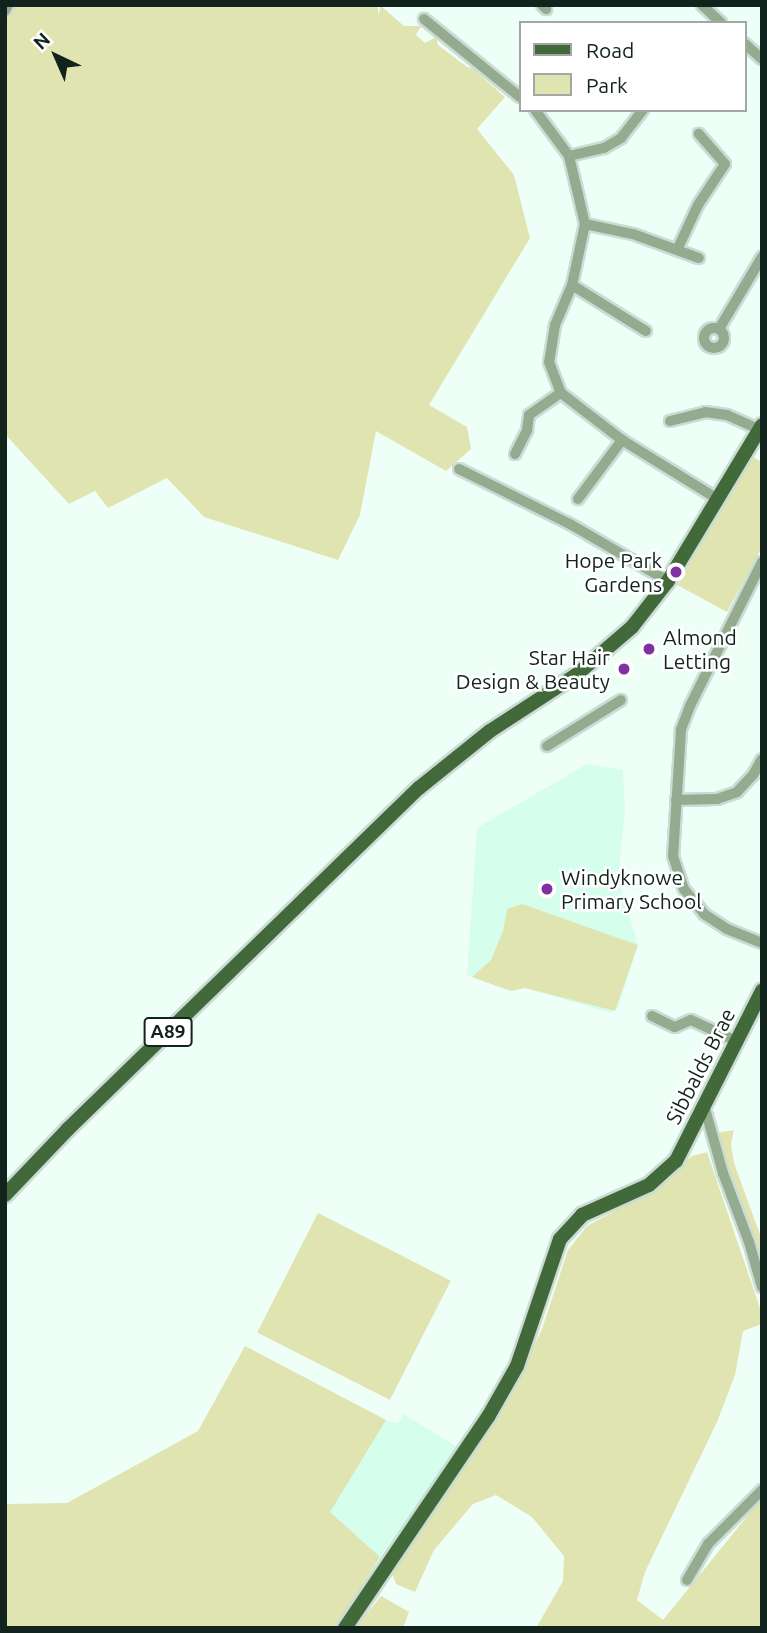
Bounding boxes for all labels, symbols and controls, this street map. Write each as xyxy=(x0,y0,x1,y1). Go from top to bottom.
north arrow xyxy=(21,21,91,91)
legend xyxy=(518,21,746,112)
text: N xyxy=(29,28,54,54)
text: Road xyxy=(586,38,634,62)
text: Park xyxy=(586,73,628,97)
place label: Hope Park Gardens xyxy=(565,547,662,597)
marker: Hope Park Gardens xyxy=(668,564,684,580)
place label: Almond Letting xyxy=(663,624,737,674)
marker: Almond Letting xyxy=(641,641,657,657)
place label: Star Hair Design & Beauty xyxy=(456,644,610,694)
marker: Star Hair Design & Beauty xyxy=(616,661,632,677)
place label: Windyknowe Primary School xyxy=(561,864,702,914)
marker: Windyknowe Primary School xyxy=(539,881,555,897)
street label: Sibbalds Brae xyxy=(660,1004,740,1128)
road number: A89 xyxy=(144,1016,192,1048)

